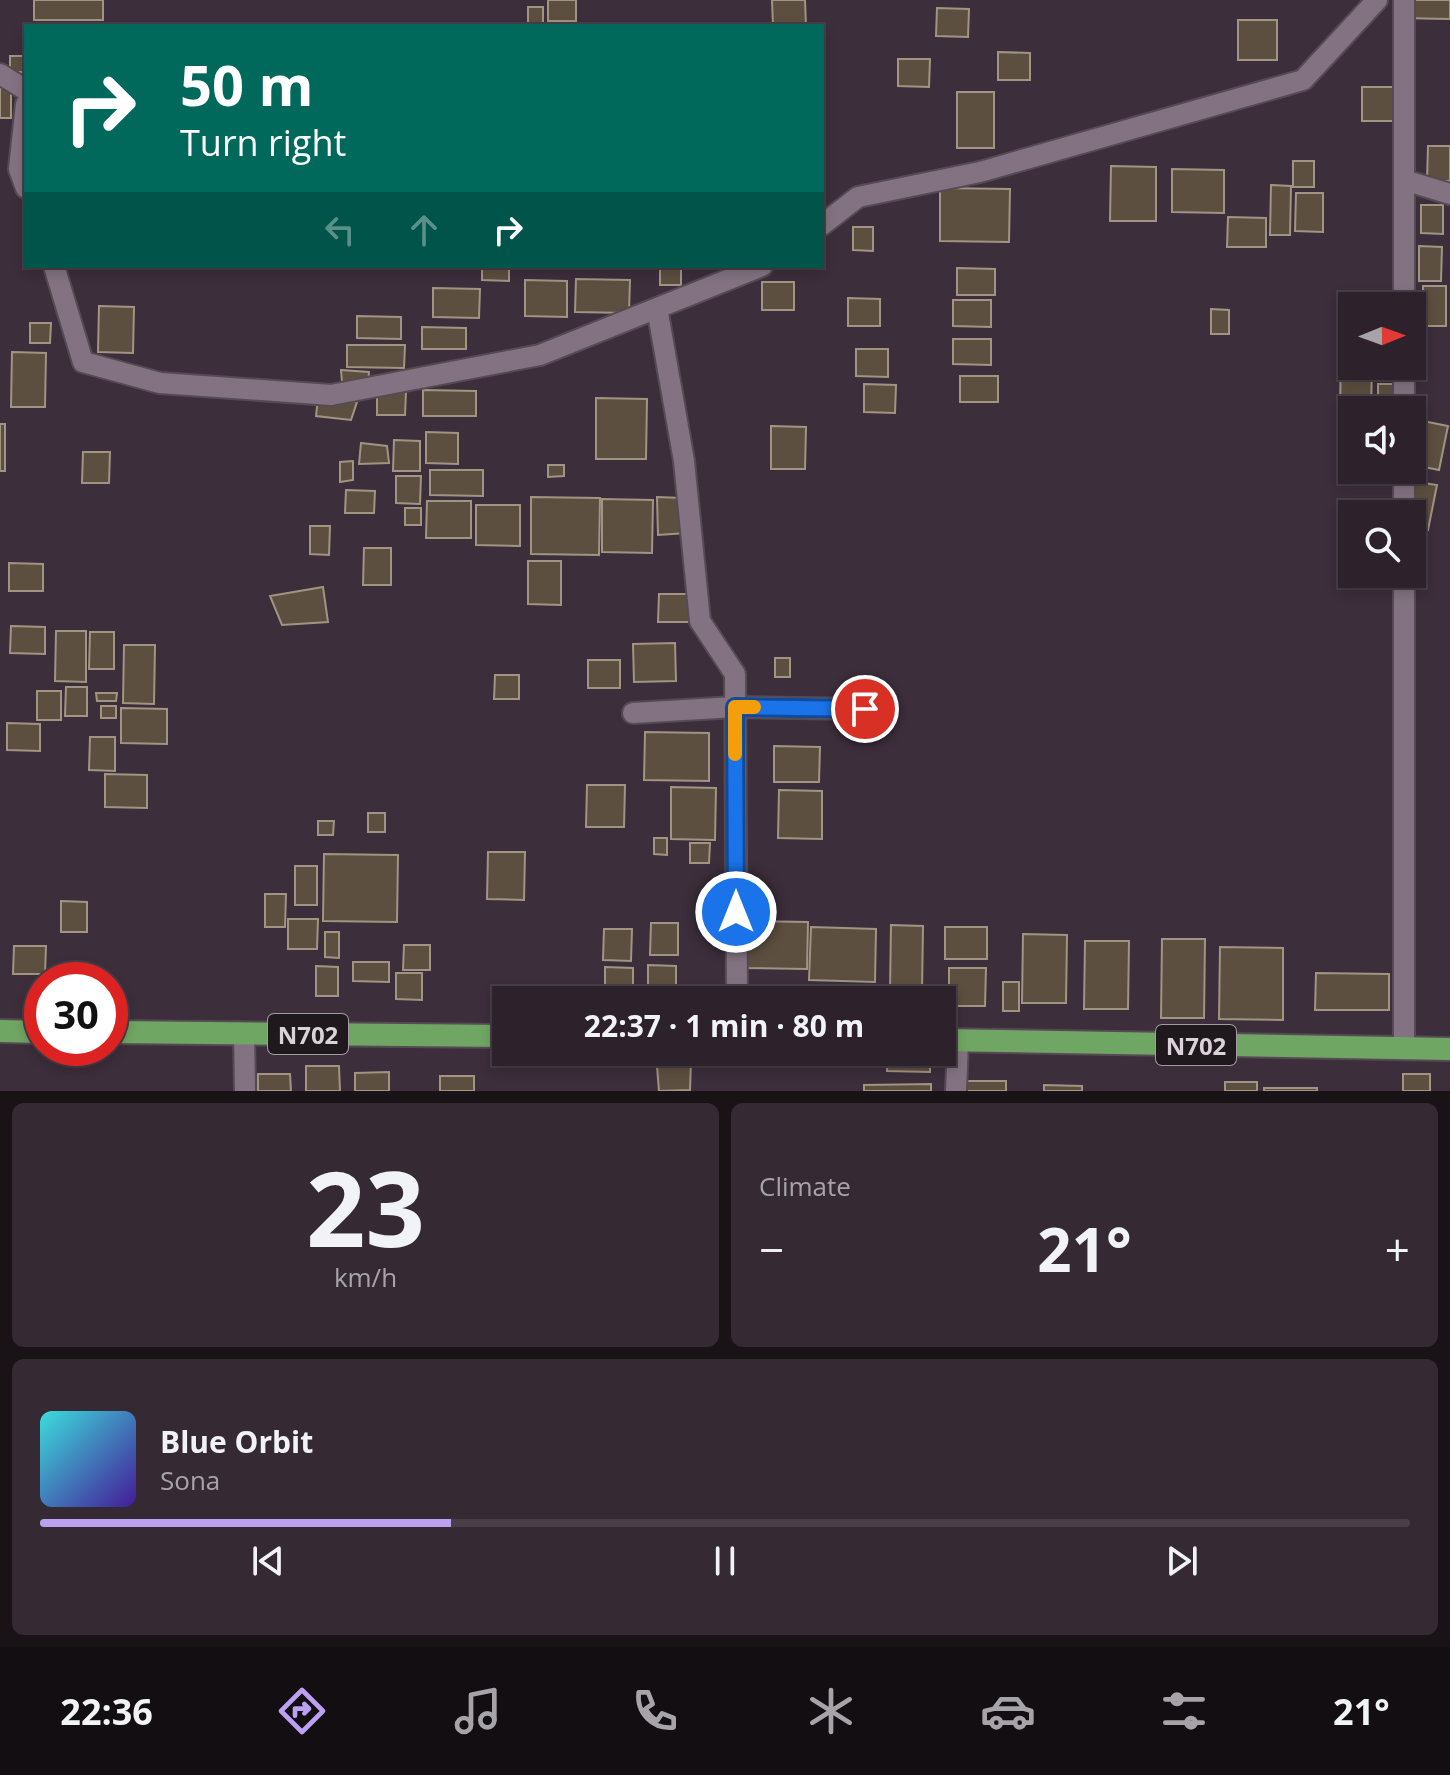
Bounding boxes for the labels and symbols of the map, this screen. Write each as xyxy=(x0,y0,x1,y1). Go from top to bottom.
north arrow xyxy=(1338,292,1426,380)
pin xyxy=(831,675,899,743)
position arrow xyxy=(694,870,778,954)
speed limit sign: 30 xyxy=(24,962,128,1066)
road number: N702 xyxy=(268,1014,348,1054)
road number: N702 xyxy=(1156,1025,1236,1065)

